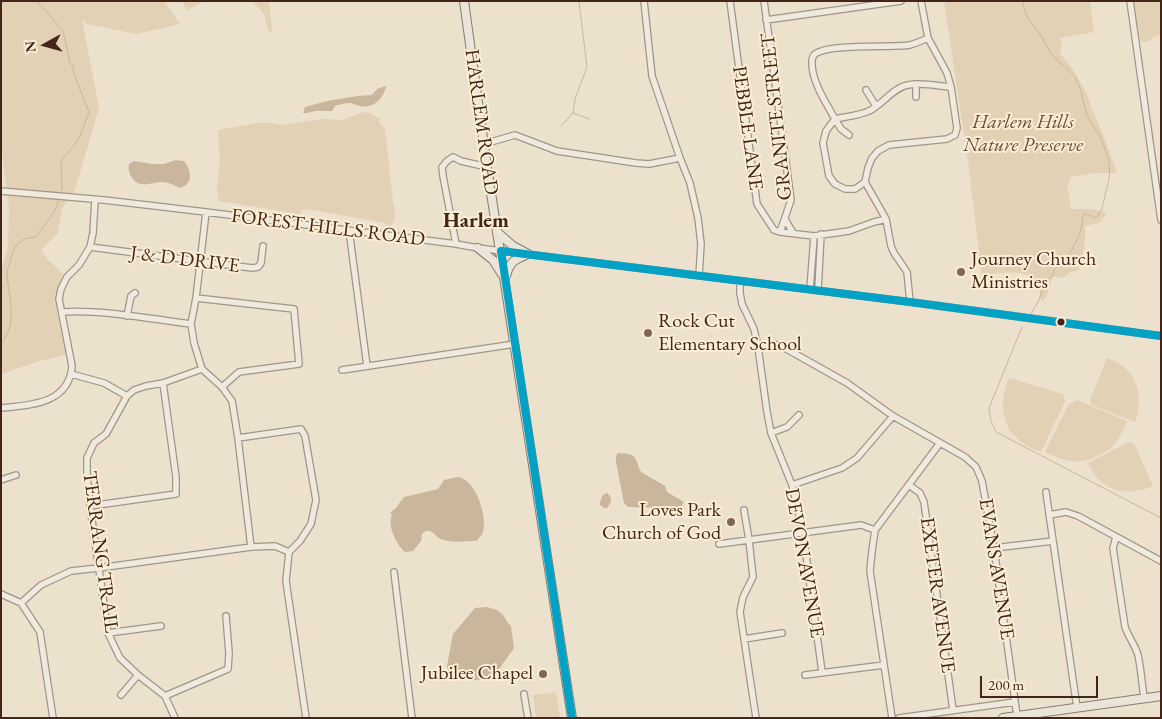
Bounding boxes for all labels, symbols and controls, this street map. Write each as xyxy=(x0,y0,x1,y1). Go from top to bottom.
north arrow xyxy=(20,20,70,70)
street label: GRANITE STREET xyxy=(756,32,798,202)
text: N xyxy=(20,40,40,54)
street label: HARLEM ROAD xyxy=(459,47,503,197)
street label: PEBBLE LANE xyxy=(726,64,768,192)
park label: Harlem Hills Nature Preserve xyxy=(963,111,1083,158)
street label: FOREST HILLS ROAD xyxy=(230,204,426,252)
district label: Harlem xyxy=(443,208,509,234)
street label: J & D DRIVE xyxy=(129,241,241,279)
place label: Journey Church Ministries xyxy=(971,248,1096,295)
marker: Journey Church Ministries xyxy=(955,266,967,278)
place label: Rock Cut Elementary School xyxy=(658,310,802,357)
unlabelled marker xyxy=(1056,317,1066,327)
marker: Rock Cut Elementary School xyxy=(642,327,654,339)
street label: TERRANG TRAIL xyxy=(77,470,123,634)
street label: DEVON AVENUE xyxy=(779,486,829,640)
street label: EVANS AVENUE xyxy=(973,497,1019,641)
place label: Loves Park Church of God xyxy=(602,499,721,546)
street label: EXETER AVENUE xyxy=(914,515,960,675)
marker: Loves Park Church of God xyxy=(725,516,737,528)
place label: Jubilee Chapel xyxy=(421,662,533,686)
scale bar xyxy=(982,666,1100,698)
marker: Jubilee Chapel xyxy=(537,668,549,680)
text: 200 m xyxy=(988,675,1024,694)

